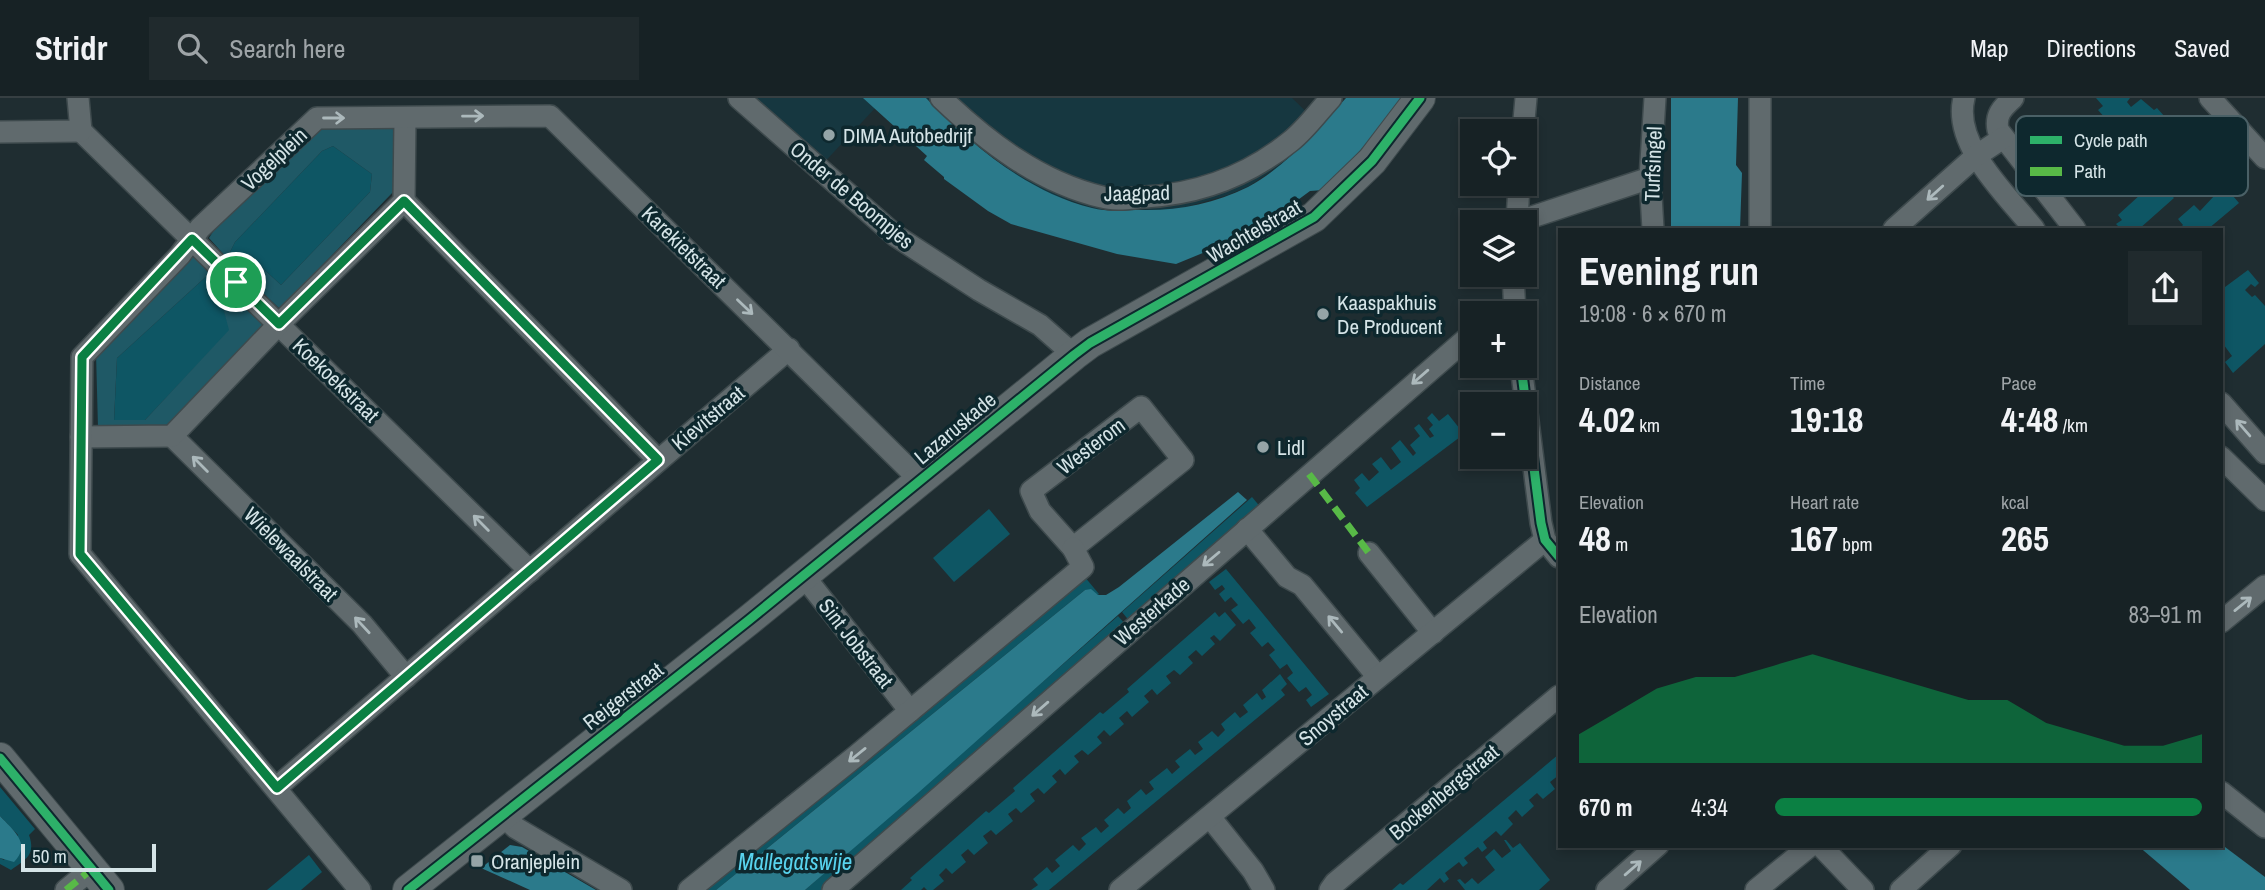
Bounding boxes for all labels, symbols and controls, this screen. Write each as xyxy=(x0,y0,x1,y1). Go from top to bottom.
search box xyxy=(149,17,639,80)
text: Stridr xyxy=(35,26,107,70)
icon: search xyxy=(173,29,211,67)
text: Search here xyxy=(229,31,345,66)
text: Map xyxy=(1970,32,2008,64)
text: Directions xyxy=(2046,32,2136,64)
text: Saved xyxy=(2174,32,2230,64)
one-way arrow xyxy=(461,109,484,123)
one-way arrow xyxy=(322,111,345,125)
legend xyxy=(2016,116,2248,196)
map controls xyxy=(1460,119,1537,469)
button: locate xyxy=(1460,119,1537,196)
street label: Vogelplein xyxy=(235,121,313,197)
place label: DIMA Autobedrijf xyxy=(843,121,972,150)
street label: Turfsingel xyxy=(1637,126,1669,202)
marker: DIMA Autobedrijf xyxy=(821,127,837,143)
text: Cycle path xyxy=(2074,127,2148,153)
street label: Onder de Boompjes xyxy=(784,135,920,255)
text: Path xyxy=(2074,158,2106,184)
street label: Jaagpad xyxy=(1104,178,1170,208)
one-way arrow xyxy=(1927,184,1944,201)
street label: Wachtelstraat xyxy=(1201,192,1307,270)
street label: Karekietstraat xyxy=(635,199,733,295)
button: layers xyxy=(1460,210,1537,287)
text: Evening run xyxy=(1579,246,1759,297)
button: share xyxy=(2128,251,2202,325)
pin xyxy=(206,252,266,312)
icon: arrive xyxy=(217,263,255,301)
place label: Kaaspakhuis De Producent xyxy=(1337,288,1443,341)
one-way arrow xyxy=(737,298,754,315)
text: 19:08 · 6 × 670 m xyxy=(1579,298,1726,329)
button: + xyxy=(1460,301,1537,378)
marker: Kaaspakhuis De Producent xyxy=(1315,306,1331,322)
street label: Koekoekstraat xyxy=(286,331,386,429)
one-way arrow xyxy=(1411,369,1429,385)
text: Distance xyxy=(1579,370,1640,396)
text: Time xyxy=(1790,370,1825,396)
text: Pace xyxy=(2001,370,2037,396)
street label: Kievitstraat xyxy=(665,379,751,457)
street label: Lazaruskade xyxy=(908,385,1002,471)
button: − xyxy=(1460,392,1537,469)
text: 4.02 xyxy=(1579,396,1635,443)
text: 19:18 xyxy=(1790,396,1863,443)
text: 4:48 xyxy=(2001,396,2058,443)
street label: Westerom xyxy=(1051,411,1131,481)
text: km xyxy=(1635,412,1660,438)
text: /km xyxy=(2058,412,2088,438)
one-way arrow xyxy=(2235,419,2251,437)
place label: Lidl xyxy=(1277,433,1305,462)
marker: Lidl xyxy=(1255,439,1271,455)
one-way arrow xyxy=(192,456,209,473)
text: Elevation xyxy=(1579,489,1644,515)
text: Heart rate xyxy=(1790,489,1859,515)
text: kcal xyxy=(2001,489,2029,515)
street label: Wielewaalstraat xyxy=(237,500,345,608)
one-way arrow xyxy=(473,514,490,531)
text: 48 xyxy=(1579,515,1611,562)
text: 167 xyxy=(1790,515,1838,562)
text: 265 xyxy=(2001,515,2049,562)
text: m xyxy=(1611,531,1628,557)
text: bpm xyxy=(1838,531,1873,557)
one-way arrow xyxy=(1202,551,1220,567)
street label: Westerkade xyxy=(1108,570,1196,652)
street label: Sint Jobstraat xyxy=(812,592,900,694)
one-way arrow xyxy=(2233,596,2251,612)
text: Elevation xyxy=(1579,599,1658,630)
text: 83–91 m xyxy=(2129,599,2202,630)
one-way arrow xyxy=(1327,616,1343,634)
one-way arrow xyxy=(353,617,370,634)
street label: Reigerstraat xyxy=(577,655,669,737)
street label: Snoystraat xyxy=(1292,677,1374,753)
one-way arrow xyxy=(1031,701,1049,717)
street label: Bockenbergstraat xyxy=(1383,737,1505,846)
one-way arrow xyxy=(849,747,867,763)
text: 670 m xyxy=(1579,792,1632,823)
text: 4:34 xyxy=(1691,792,1728,823)
scale bar xyxy=(21,841,156,873)
text: 50 m xyxy=(32,843,67,869)
water label: Mallegatswije xyxy=(738,846,852,877)
place label: Oranjeplein xyxy=(491,847,580,876)
marker: Oranjeplein xyxy=(469,853,485,869)
one-way arrow xyxy=(1623,860,1641,876)

